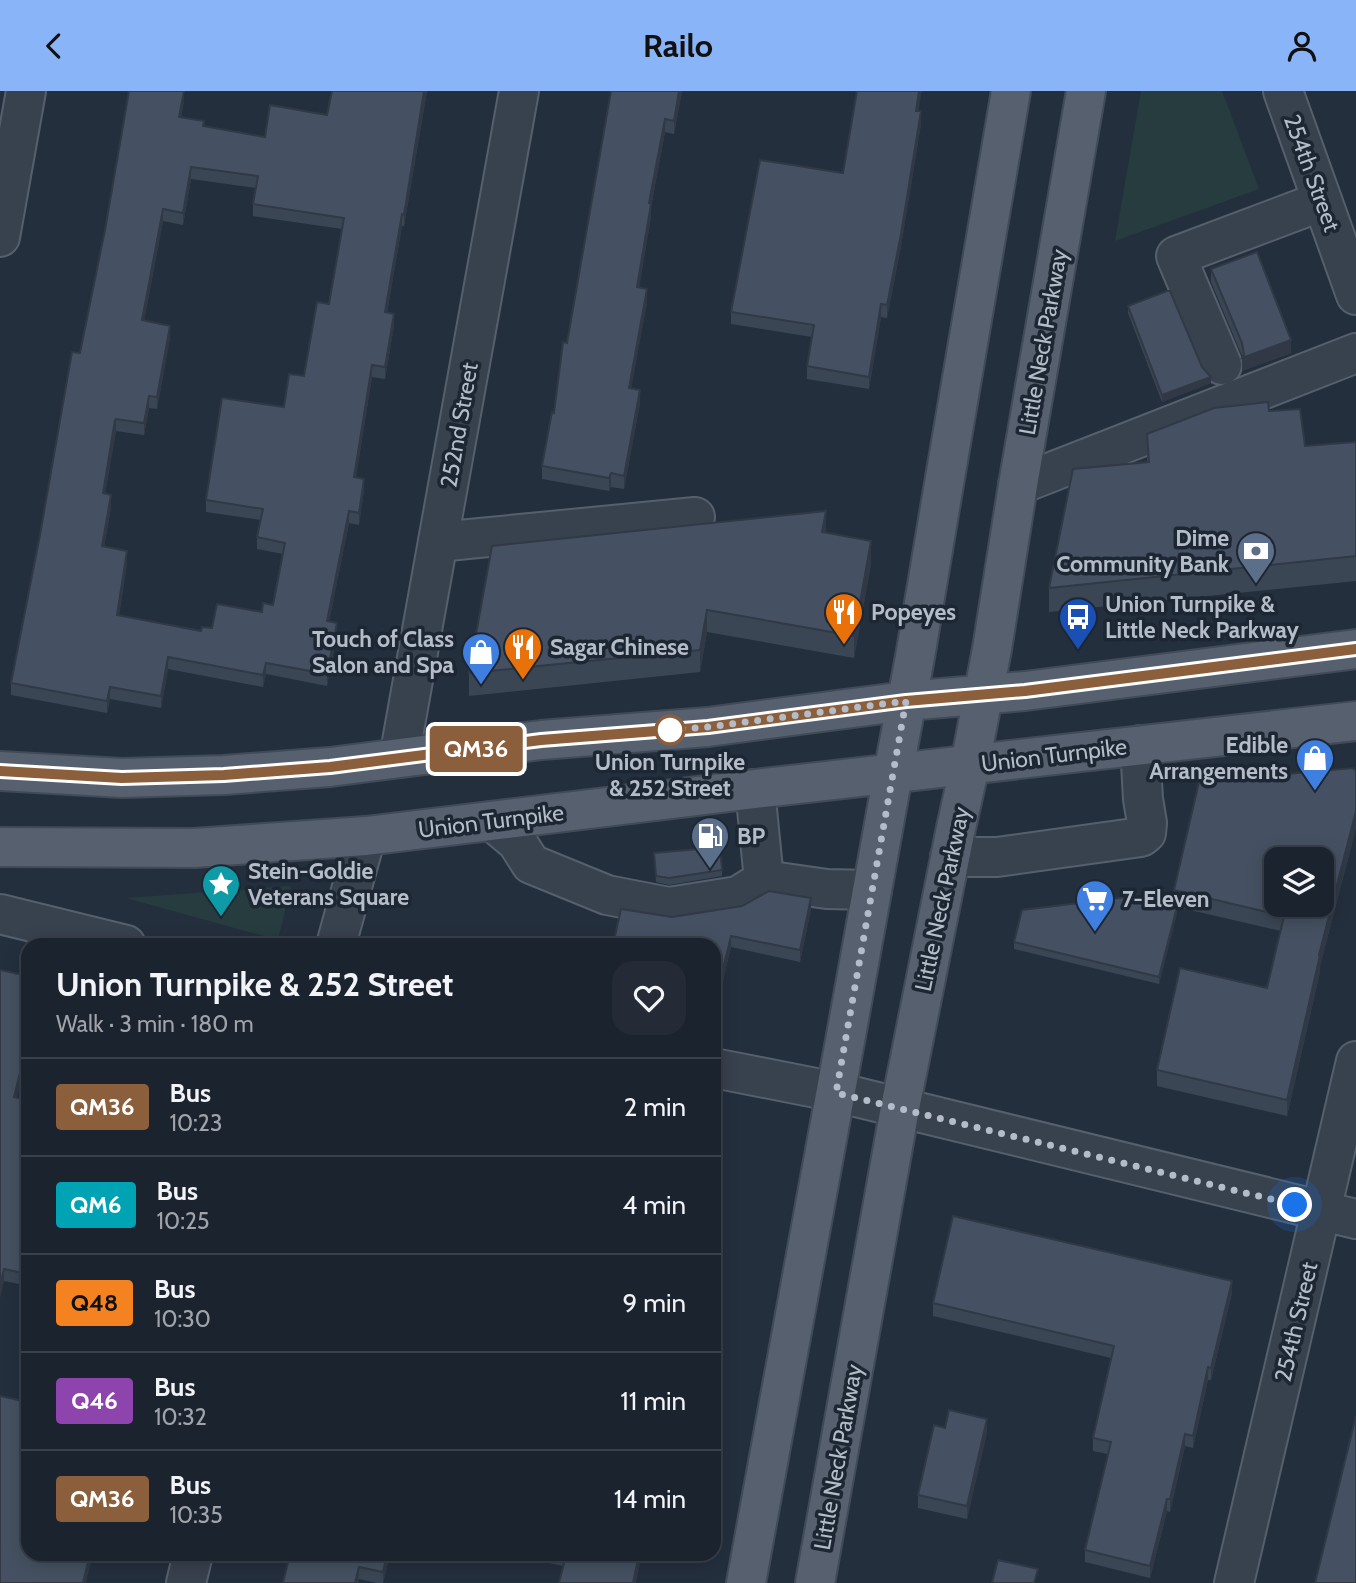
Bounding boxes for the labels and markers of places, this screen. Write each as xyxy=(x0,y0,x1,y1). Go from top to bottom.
place label: Dime Community Bank xyxy=(1056,524,1230,578)
bank icon: Dime Community Bank xyxy=(1235,530,1277,585)
place label: Union Turnpike & Little Neck Parkway xyxy=(1105,590,1300,644)
restaurant icon: Popeyes xyxy=(823,591,865,646)
bus stop icon: Union Turnpike & Little Neck Parkway xyxy=(1057,596,1099,651)
place label: Popeyes xyxy=(871,598,956,626)
place label: Touch of Class Salon and Spa xyxy=(312,625,455,679)
restaurant icon: Sagar Chinese xyxy=(502,626,544,681)
shop icon: Touch of Class Salon and Spa xyxy=(460,631,502,686)
place label: Sagar Chinese xyxy=(550,633,689,661)
marker: Union Turnpike & 252 Street xyxy=(655,715,685,745)
place label: Edible Arrangements xyxy=(1149,731,1288,785)
shop icon: Edible Arrangements xyxy=(1294,737,1336,792)
place label: Union Turnpike & 252 Street xyxy=(595,748,745,802)
fuel station icon: BP xyxy=(689,815,731,870)
place label: BP xyxy=(737,822,765,850)
place label: Stein-Goldie Veterans Square xyxy=(248,857,409,911)
place icon: Stein-Goldie Veterans Square xyxy=(200,863,242,918)
supermarket icon: 7-Eleven xyxy=(1074,878,1116,933)
place label: 7-Eleven xyxy=(1122,885,1209,913)

